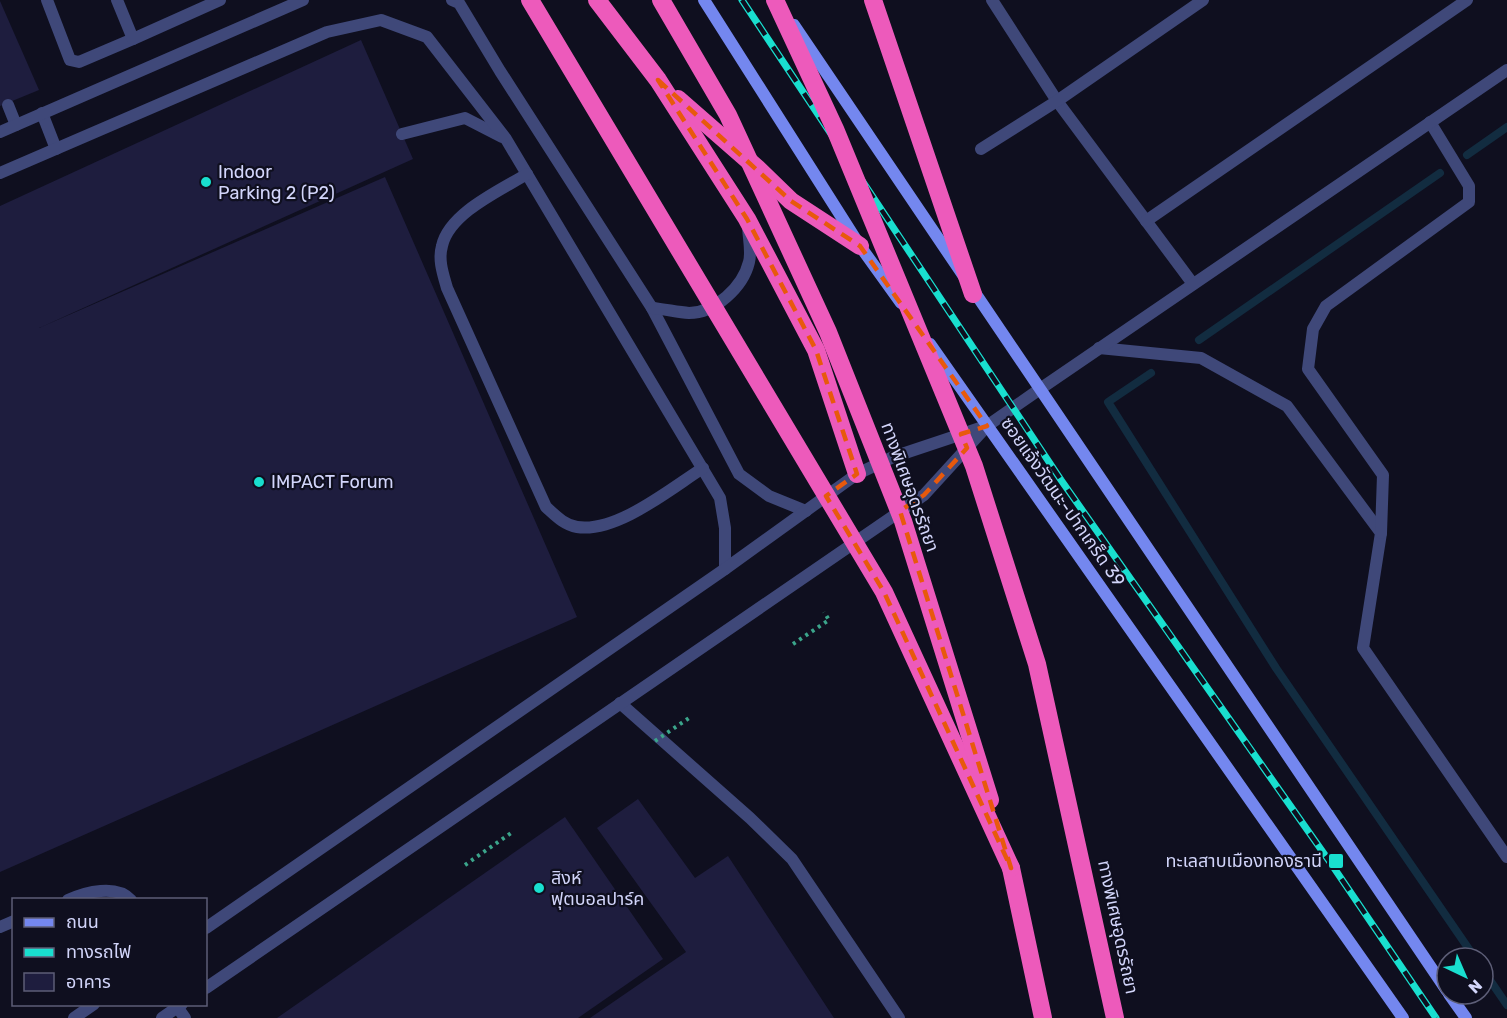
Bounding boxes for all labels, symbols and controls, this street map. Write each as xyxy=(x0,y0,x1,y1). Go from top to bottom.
place label: Indoor Parking 2 (P2) xyxy=(218,161,335,204)
marker: Indoor Parking 2 (P2) xyxy=(199,175,213,189)
street label: ซอยแจ้งวัฒนะ-ปากเกร็ด 39 xyxy=(996,413,1130,591)
street label: ทางพิเศษอุดรรัถยา xyxy=(876,419,944,555)
place label: IMPACT Forum xyxy=(271,471,394,493)
marker: IMPACT Forum xyxy=(252,475,266,489)
place label: ทะเลสาบเมืองทองธานี xyxy=(1166,850,1322,872)
marker: ทะเลสาบเมืองทองธานี xyxy=(1327,852,1345,870)
street label: ทางพิเศษอุดรรัถยา xyxy=(1093,858,1143,996)
place label: สิงห์ ฟุตบอลปาร์ค xyxy=(551,867,644,910)
marker: สิงห์ ฟุตบอลปาร์ค xyxy=(532,881,546,895)
legend xyxy=(12,898,207,1006)
text: ถนน xyxy=(66,911,99,933)
text: ทางรถไฟ xyxy=(66,941,131,963)
north arrow xyxy=(1435,946,1495,1006)
text: อาคาร xyxy=(66,971,111,993)
text: N xyxy=(1464,976,1486,997)

